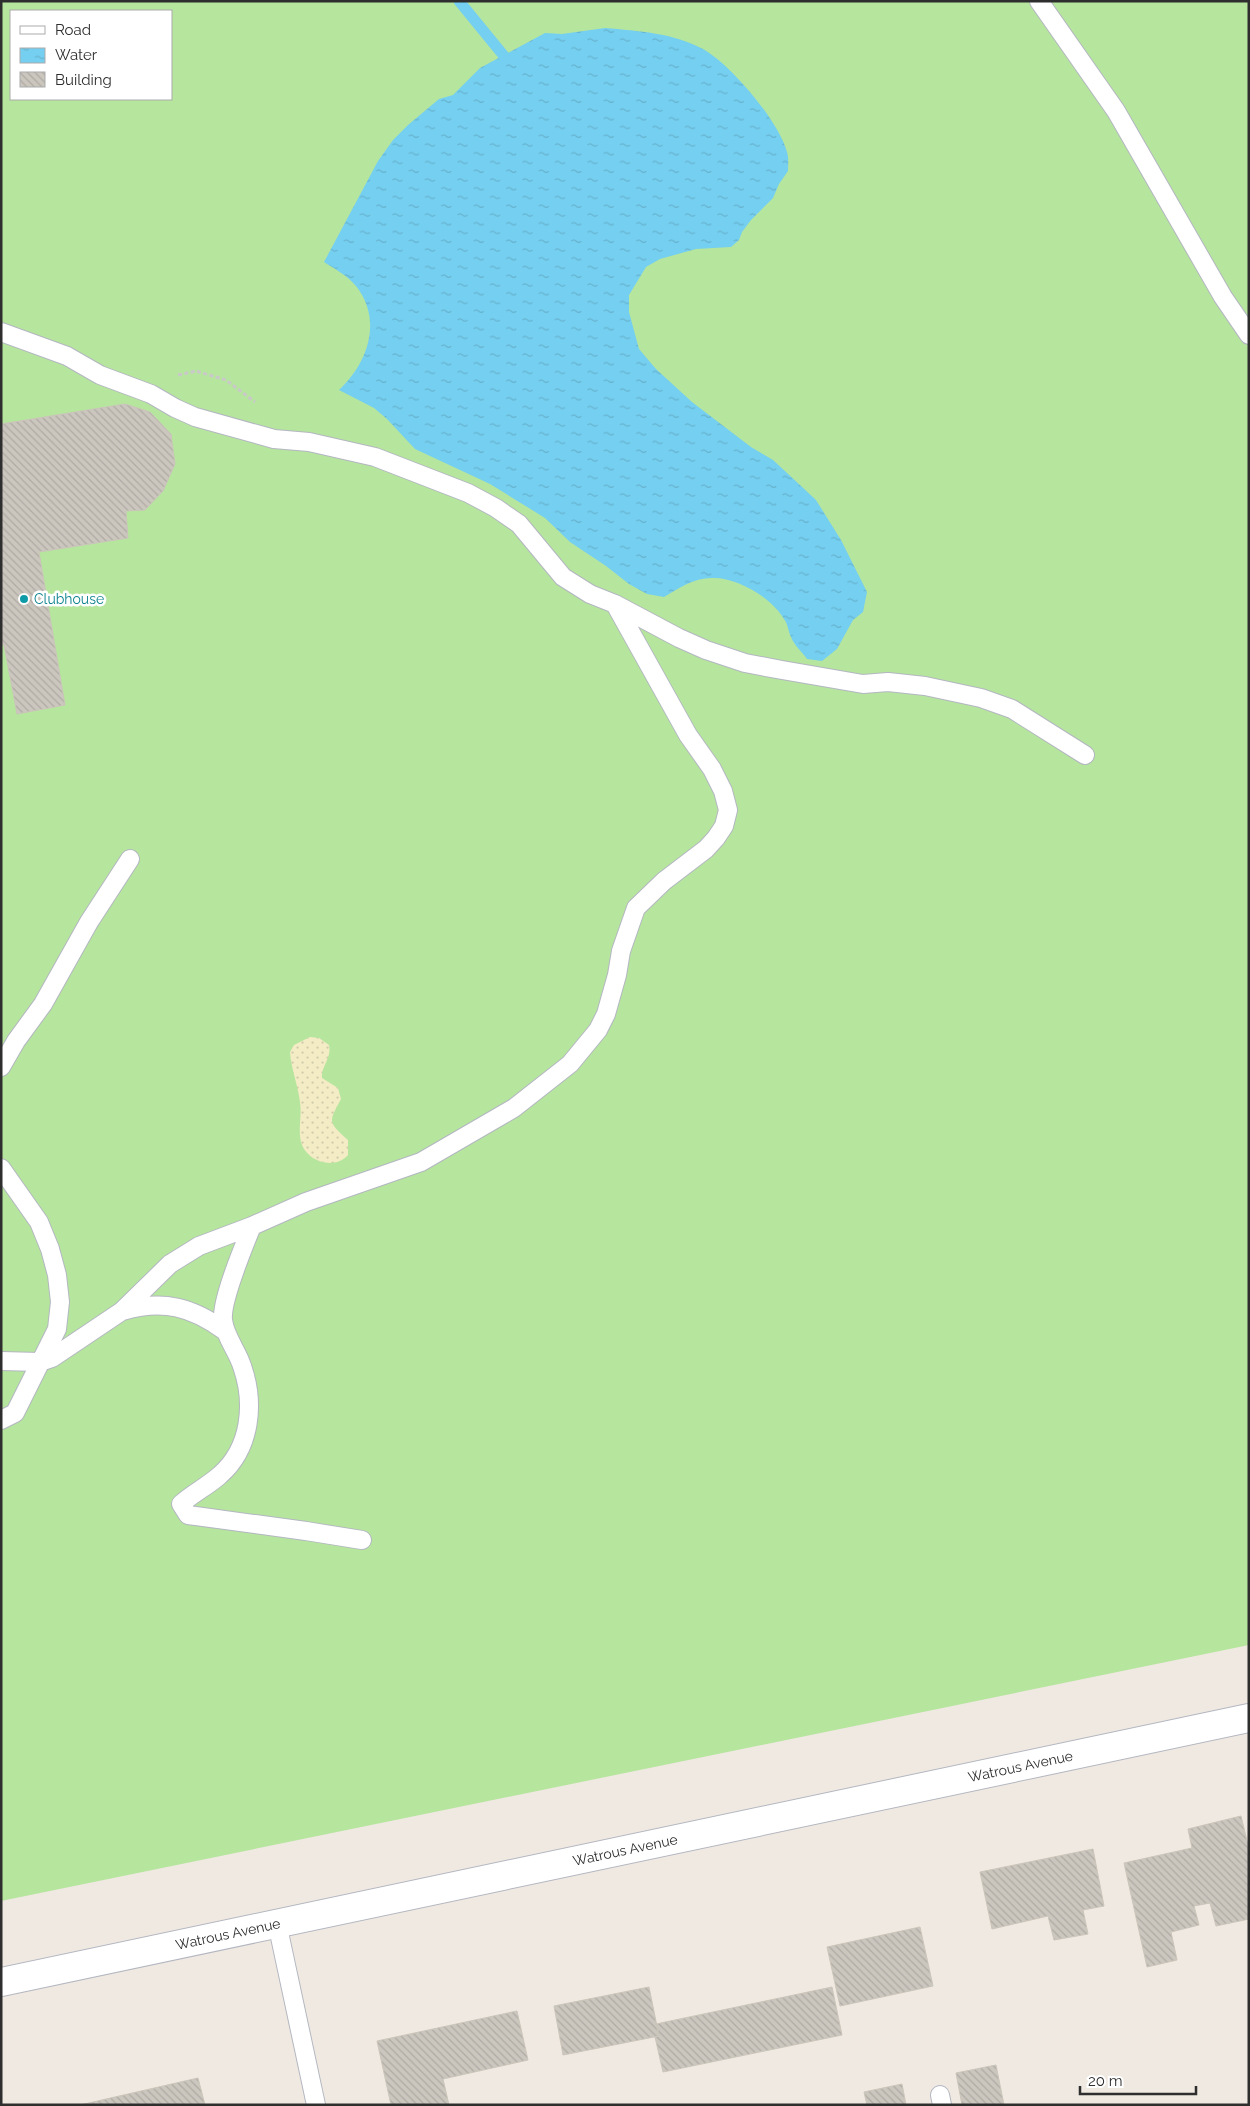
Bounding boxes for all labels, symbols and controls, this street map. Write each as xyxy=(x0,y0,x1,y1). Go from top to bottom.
legend xyxy=(10,10,172,100)
text: Road xyxy=(55,21,91,39)
text: Water xyxy=(55,46,98,64)
text: Building xyxy=(55,71,112,89)
place label: Clubhouse xyxy=(34,591,104,607)
marker: Clubhouse xyxy=(18,593,30,605)
street label: Watrous Avenue xyxy=(967,1747,1074,1785)
street label: Watrous Avenue xyxy=(571,1831,679,1869)
street label: Watrous Avenue xyxy=(174,1915,282,1953)
scale bar xyxy=(1080,2064,1196,2096)
text: 20 m xyxy=(1088,2072,1123,2090)

